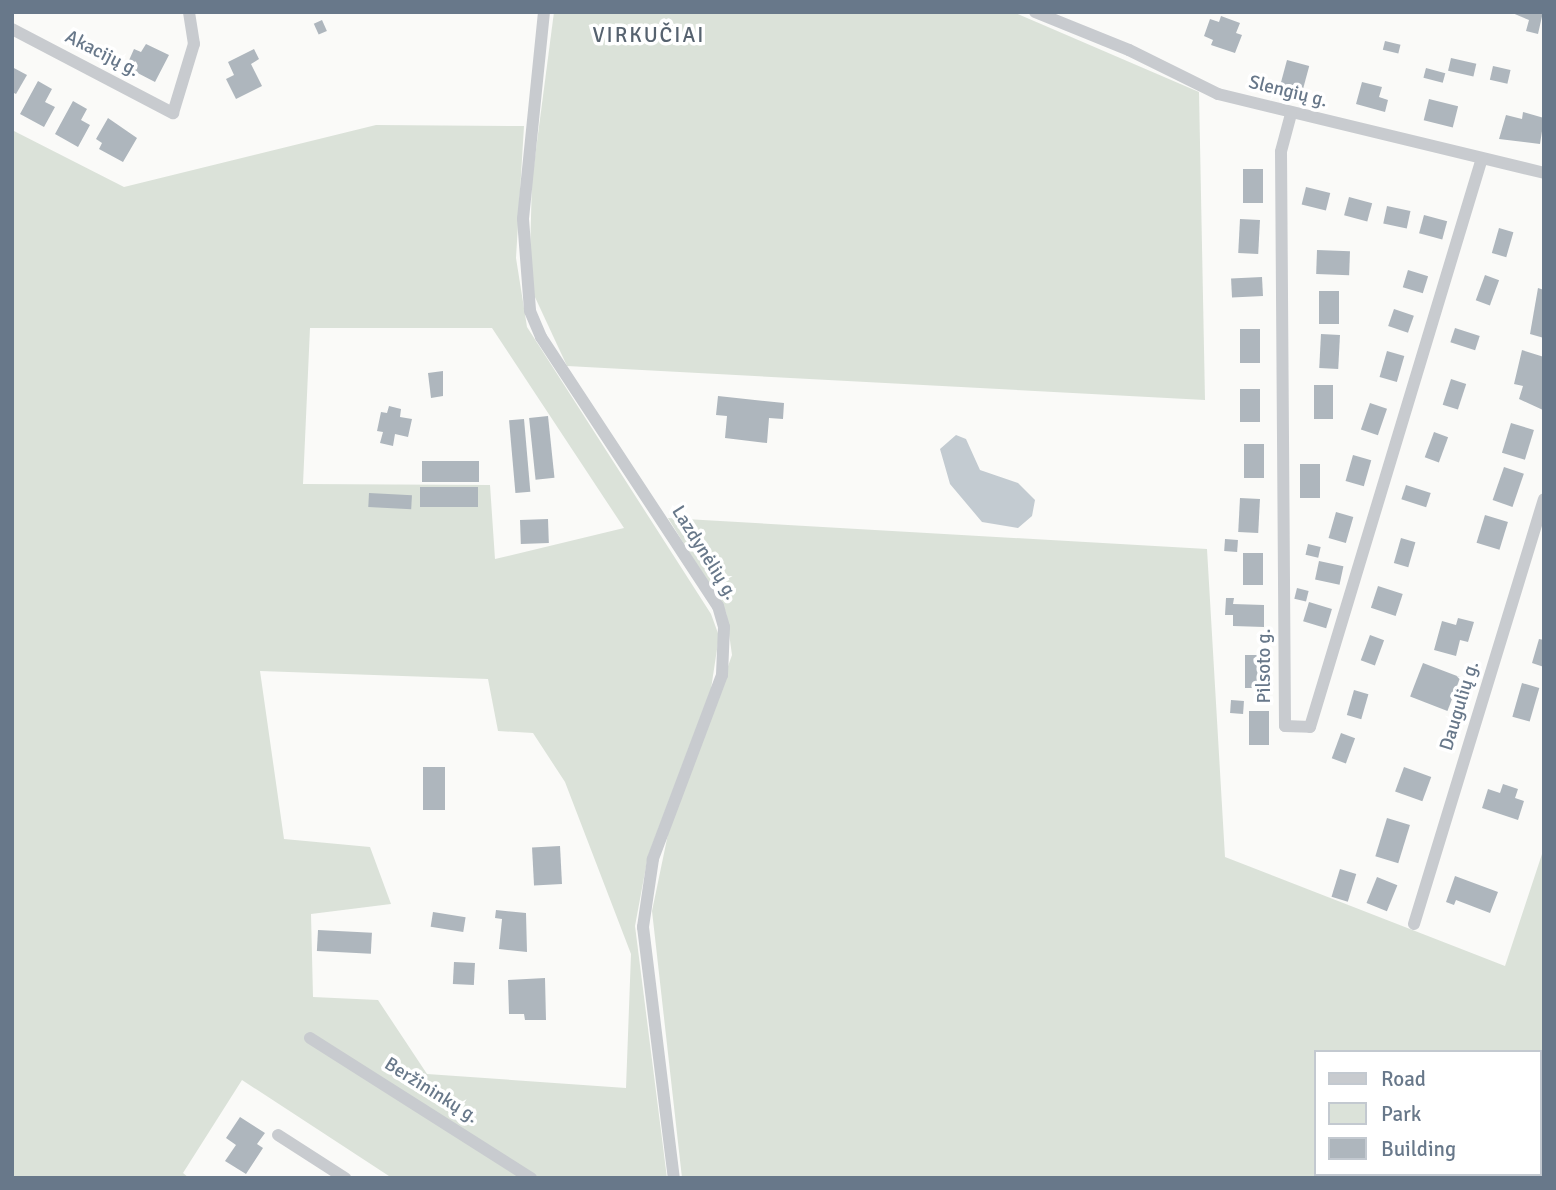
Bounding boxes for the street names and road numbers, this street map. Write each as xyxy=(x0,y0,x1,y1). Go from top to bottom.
street label: Akacijų g. xyxy=(61,26,143,82)
street label: Slengių g. xyxy=(1246,71,1330,113)
street label: Lazdynėlių g. xyxy=(666,502,742,604)
street label: Pilsoto g. xyxy=(1254,628,1276,704)
street label: Daugulių g. xyxy=(1436,658,1484,754)
street label: Beržininkų g. xyxy=(380,1053,482,1129)

